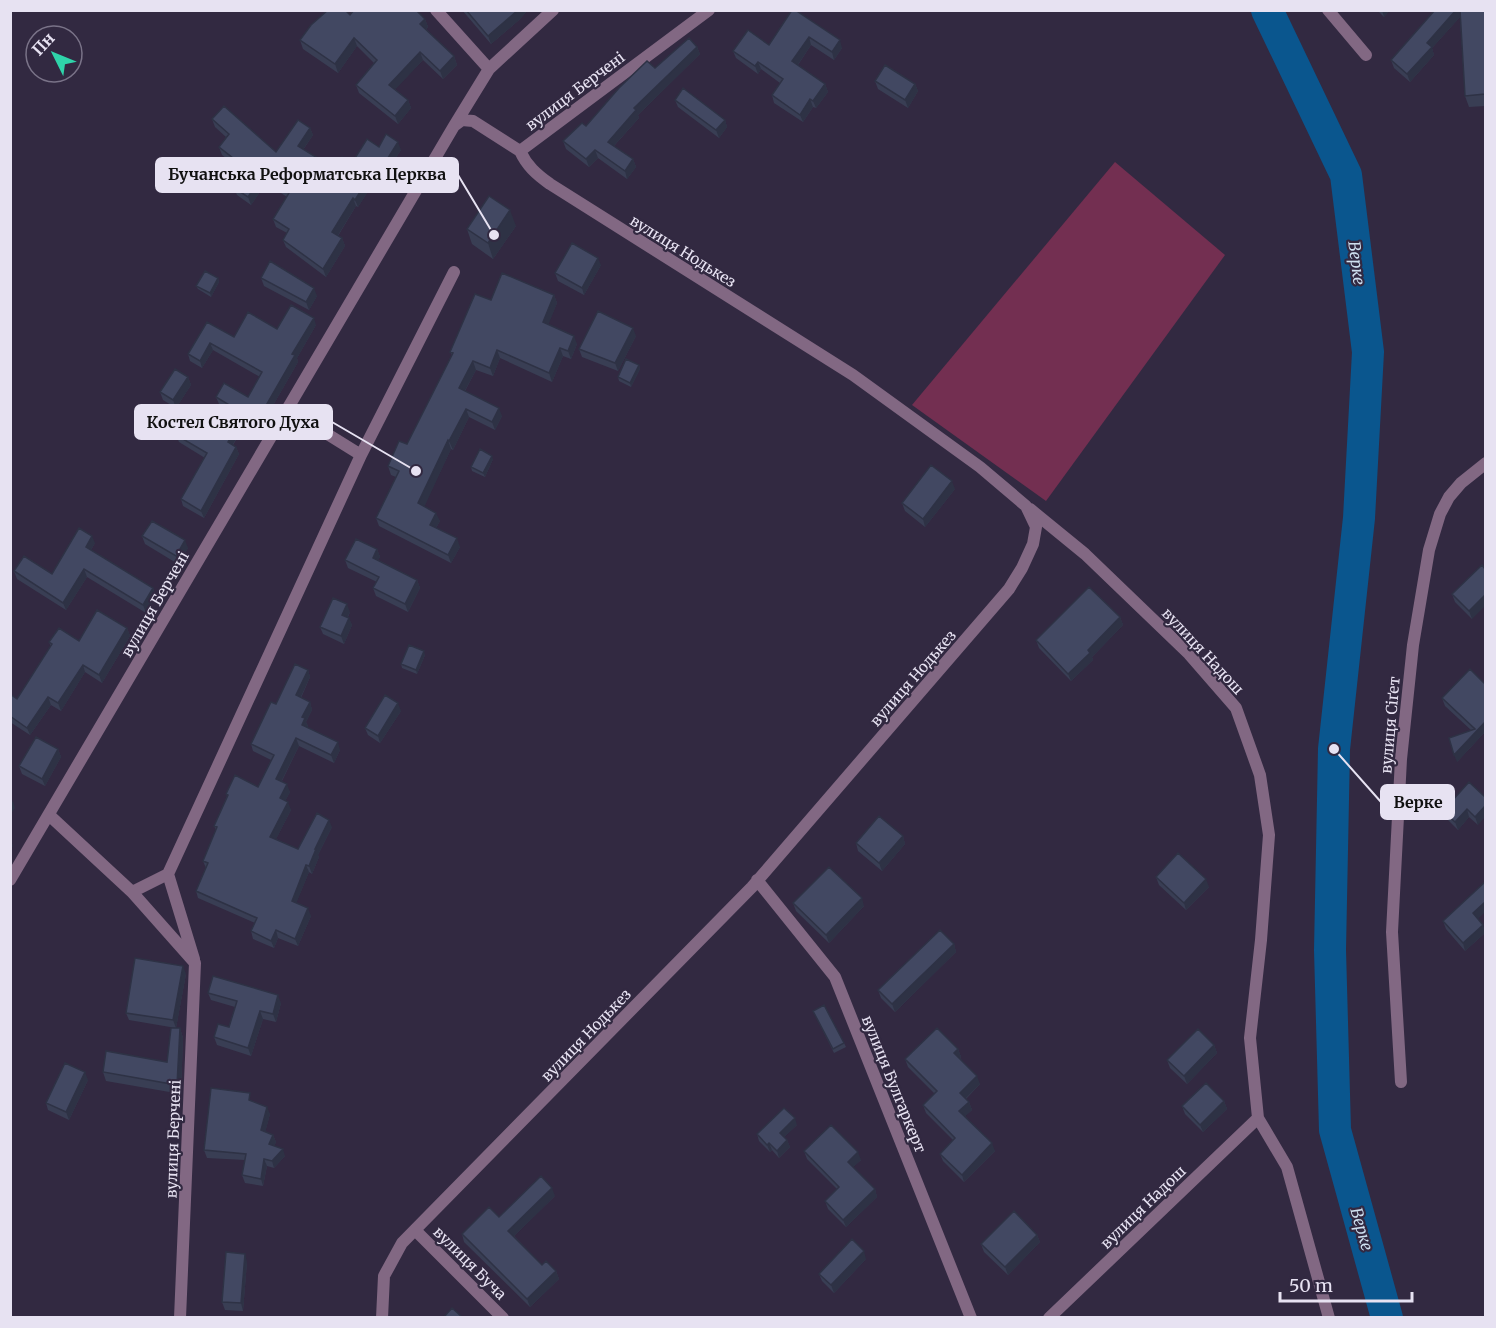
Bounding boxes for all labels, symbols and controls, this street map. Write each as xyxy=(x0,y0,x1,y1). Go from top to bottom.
north arrow xyxy=(24,24,84,84)
text: Пн xyxy=(28,28,59,59)
street label: вулиця Берчені xyxy=(522,48,628,134)
callout: Бучанська Реформатська Церква xyxy=(156,158,458,192)
text: Бучанська Реформатська Церква xyxy=(168,164,446,184)
street label: вулиця Нодькез xyxy=(627,211,739,291)
water label: Верке xyxy=(1344,240,1370,286)
callout: Костел Святого Духа xyxy=(135,405,332,439)
text: Костел Святого Духа xyxy=(147,412,320,432)
street label: вулиця Берчені xyxy=(117,548,193,660)
street label: вулиця Надош xyxy=(1158,604,1248,698)
street label: вулиця Нодькез xyxy=(866,626,960,730)
street label: вулиця Сіґет xyxy=(1376,676,1404,774)
callout: Верке xyxy=(1381,785,1454,819)
text: Верке xyxy=(1393,792,1443,812)
street label: вулиця Нодькез xyxy=(537,985,635,1085)
street label: вулиця Булгаркерт xyxy=(858,1013,930,1155)
street label: вулиця Берчені xyxy=(161,1079,185,1199)
street label: вулиця Надош xyxy=(1096,1161,1190,1253)
water label: Верке xyxy=(1346,1205,1378,1253)
street label: вулиця Буча xyxy=(429,1222,511,1304)
scale bar xyxy=(1280,1265,1412,1303)
text: 50 m xyxy=(1289,1274,1333,1297)

